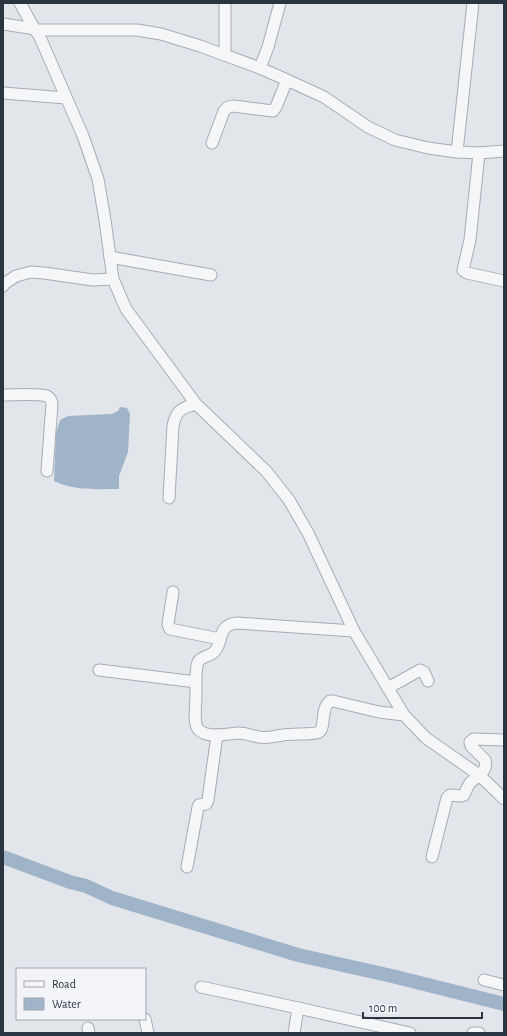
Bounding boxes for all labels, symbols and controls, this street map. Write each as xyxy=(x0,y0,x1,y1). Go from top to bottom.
legend xyxy=(16,968,146,1020)
text: Road xyxy=(52,978,76,990)
scale bar xyxy=(363,994,482,1020)
text: Water xyxy=(52,998,81,1010)
text: 100 m xyxy=(369,1002,397,1014)

